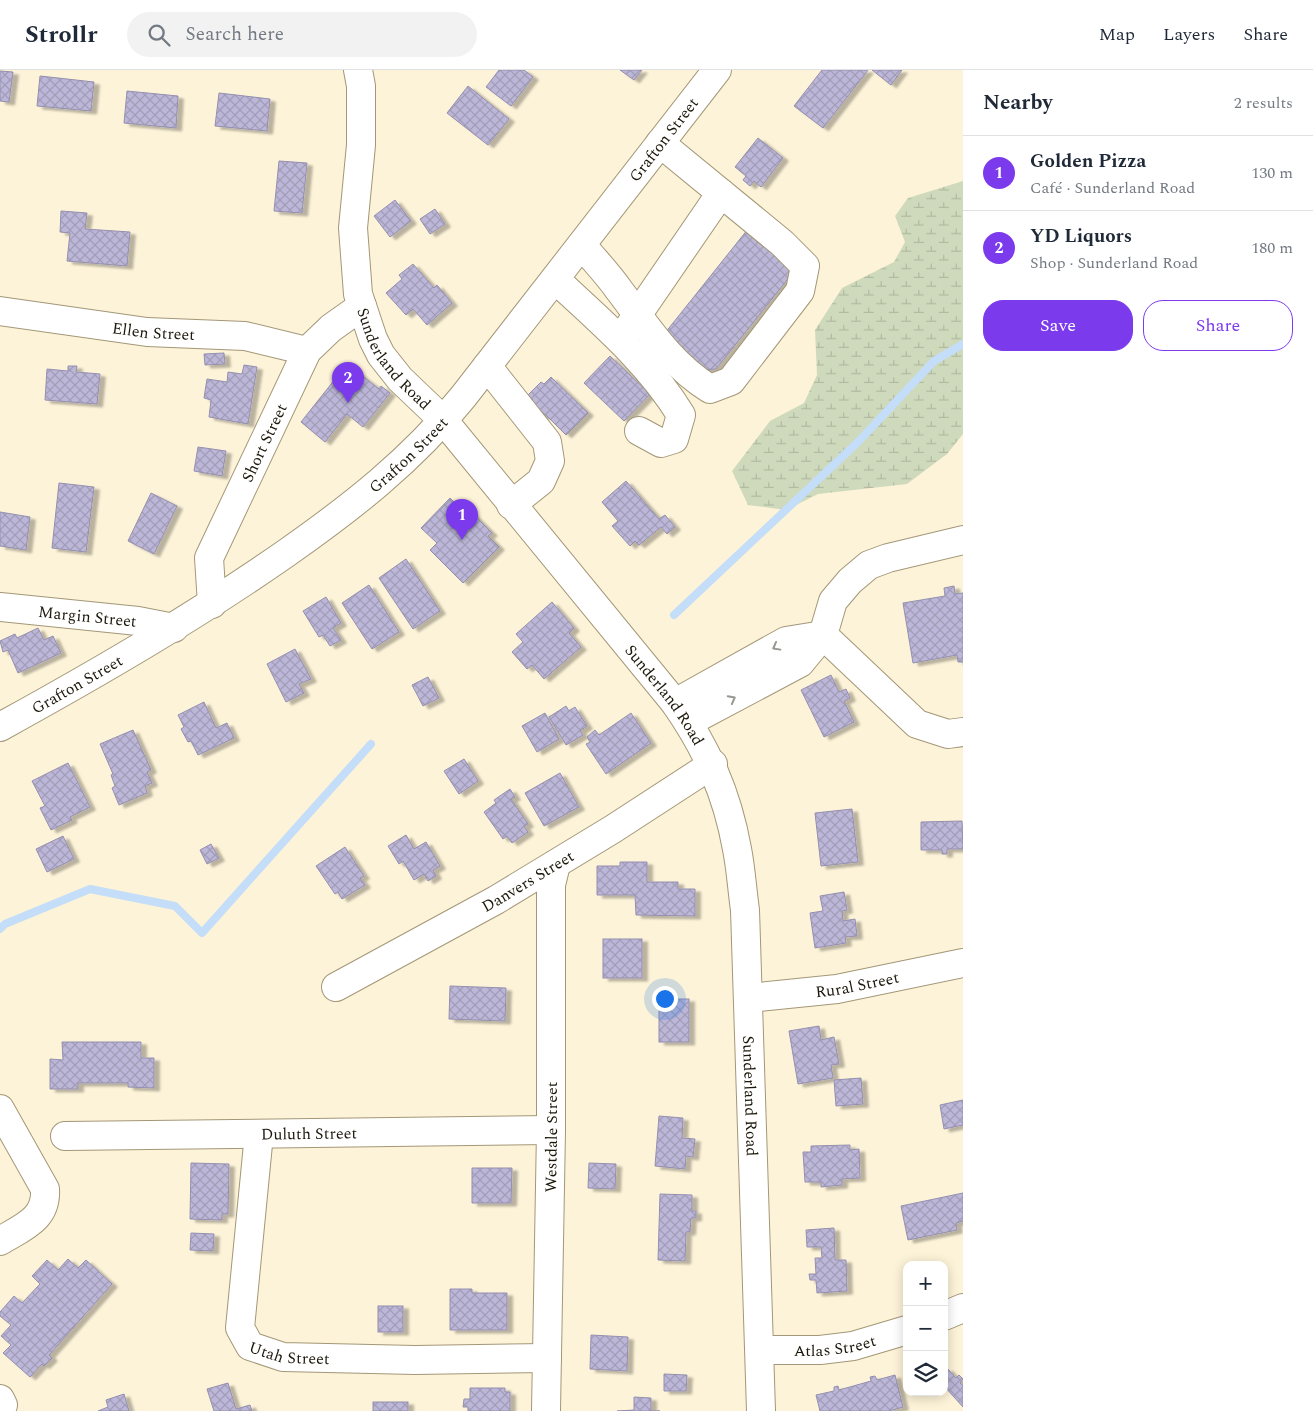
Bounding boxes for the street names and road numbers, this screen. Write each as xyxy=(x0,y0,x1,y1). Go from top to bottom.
street label: Grafton Street xyxy=(623,92,705,187)
street label: Sunderland Road xyxy=(350,305,436,416)
street label: Ellen Street xyxy=(111,316,196,347)
street label: Short Street xyxy=(236,399,294,486)
street label: Grafton Street xyxy=(364,411,454,499)
street label: Margin Street xyxy=(37,600,138,634)
street label: Sunderland Road xyxy=(619,640,710,750)
street label: Grafton Street xyxy=(27,649,128,720)
street label: Danvers Street xyxy=(477,844,579,919)
street label: Rural Street xyxy=(814,965,901,1004)
street label: Sunderland Road xyxy=(736,1035,764,1157)
street label: Westdale Street xyxy=(539,1081,564,1193)
street label: Duluth Street xyxy=(261,1121,358,1147)
street label: Atlas Street xyxy=(794,1329,879,1363)
street label: Utah Street xyxy=(246,1335,330,1371)

